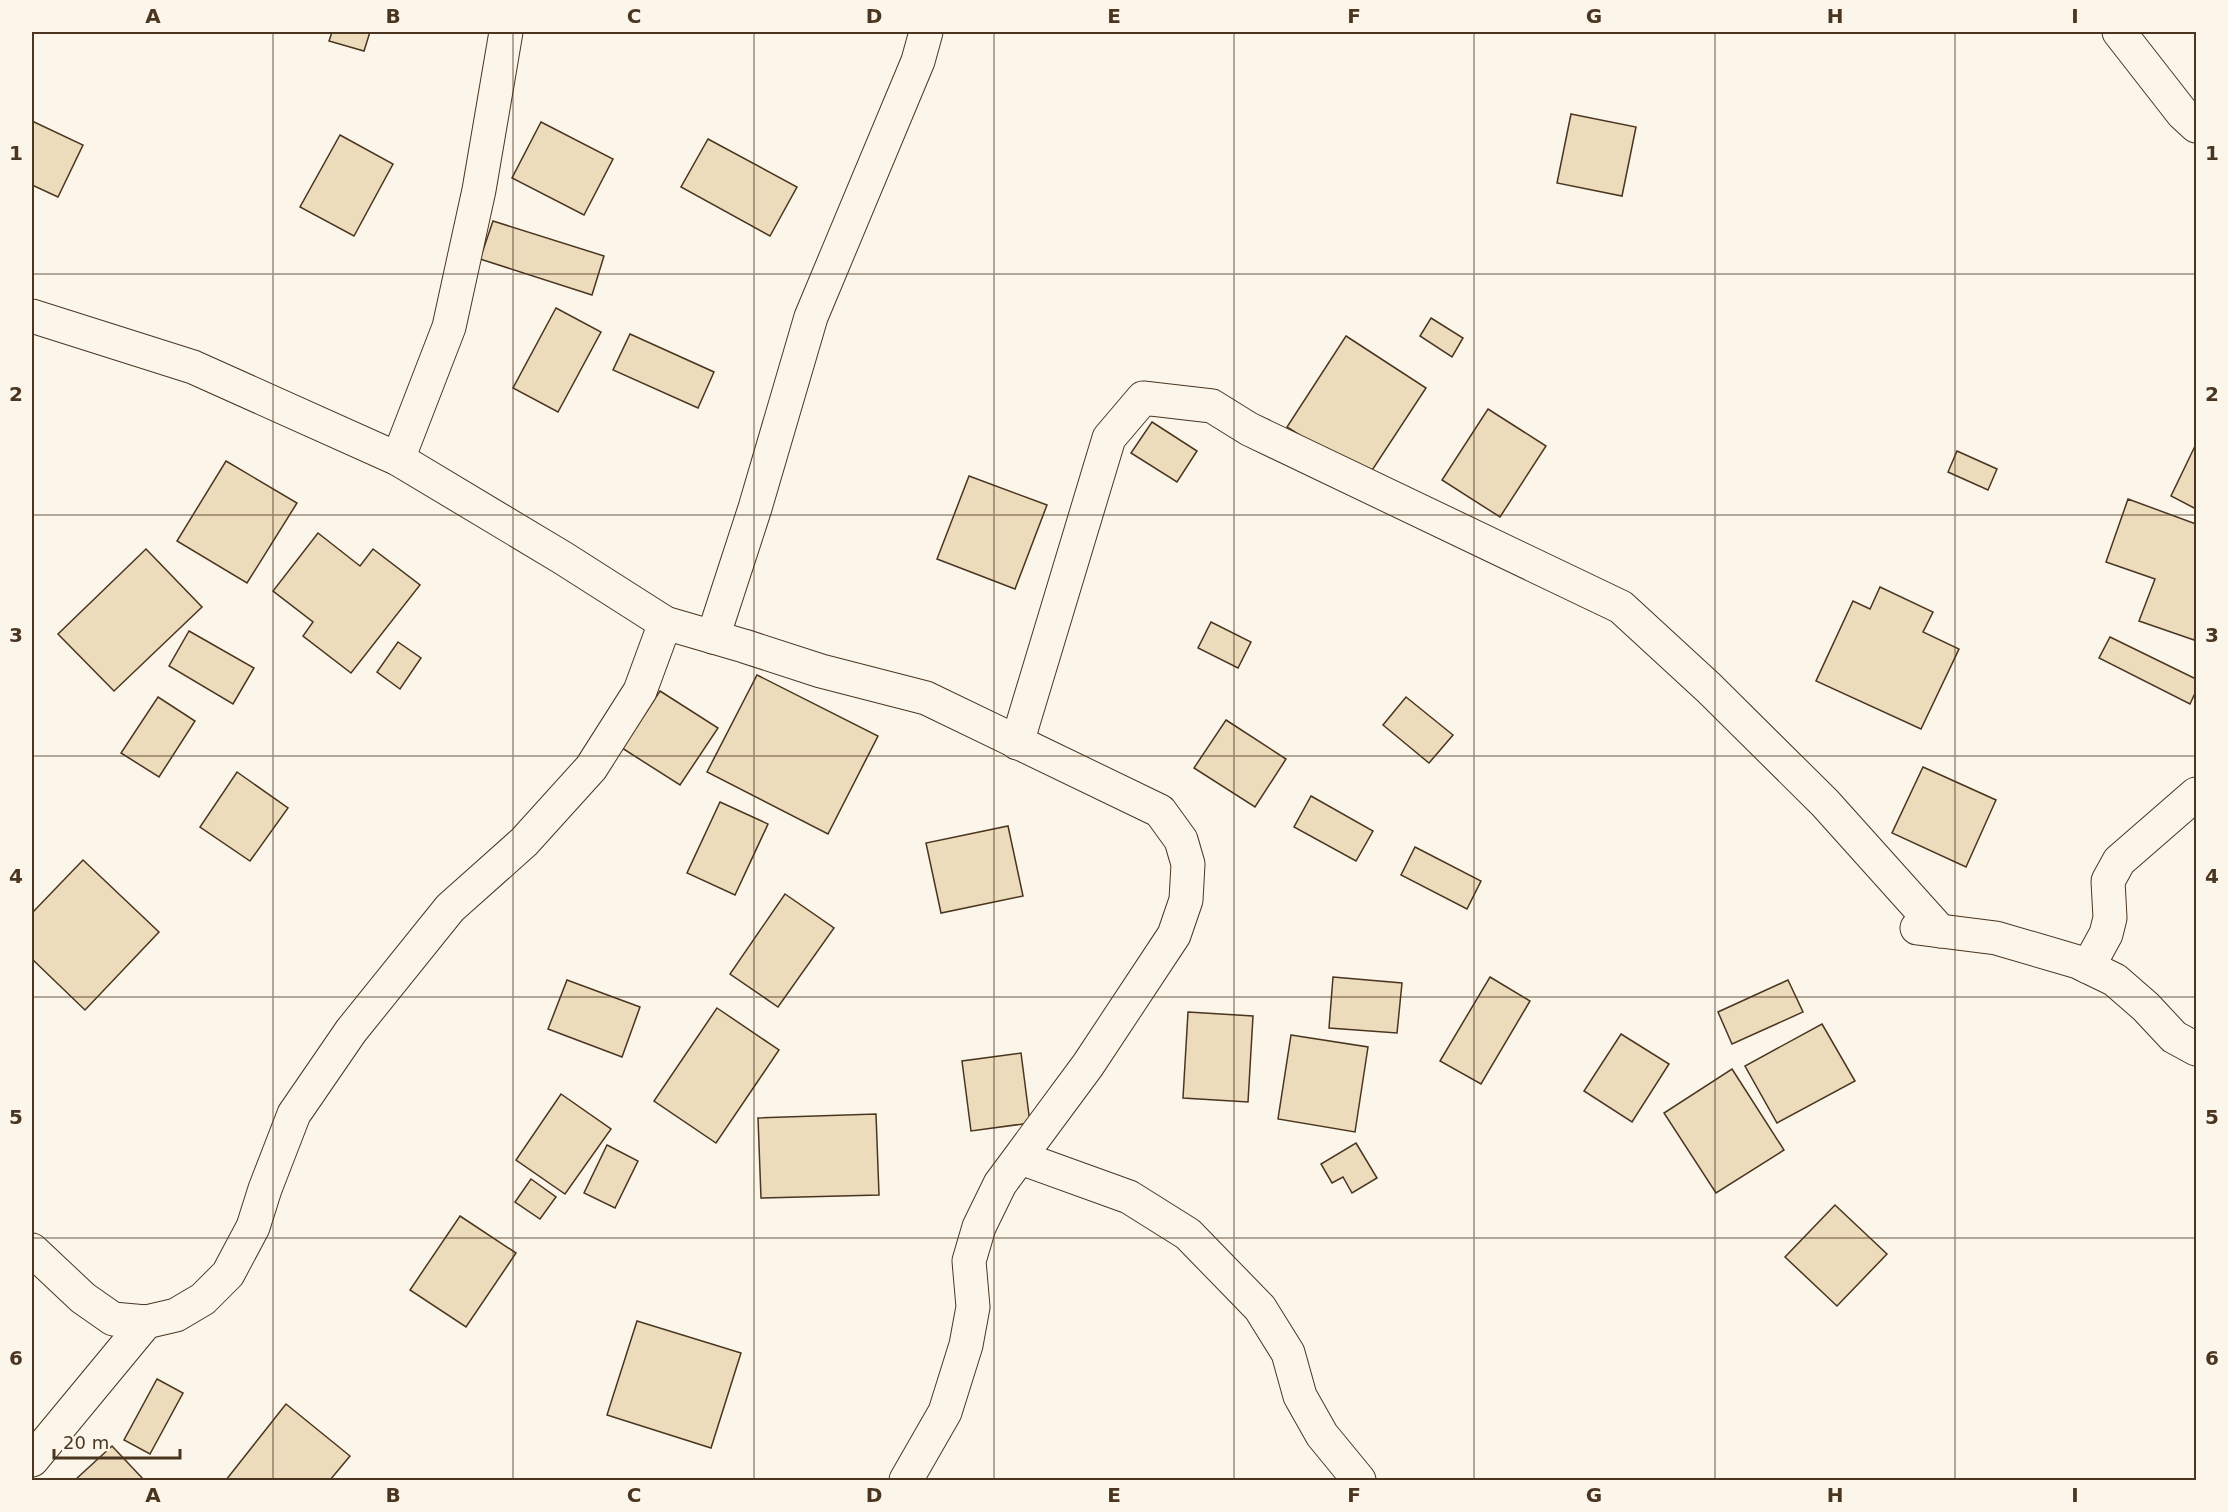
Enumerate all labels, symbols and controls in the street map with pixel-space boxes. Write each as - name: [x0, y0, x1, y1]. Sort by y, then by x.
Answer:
- text: A: [145, 4, 161, 28]
- text: B: [385, 4, 401, 28]
- text: C: [627, 4, 641, 28]
- text: D: [866, 4, 882, 28]
- text: E: [1107, 4, 1121, 28]
- text: F: [1347, 4, 1361, 28]
- text: G: [1586, 4, 1602, 28]
- text: H: [1827, 4, 1843, 28]
- text: I: [2071, 4, 2079, 28]
- text: 1: [9, 141, 23, 165]
- text: 1: [2205, 141, 2219, 165]
- text: 2: [9, 382, 23, 406]
- text: 2: [2205, 382, 2219, 406]
- text: 3: [9, 623, 23, 647]
- text: 3: [2205, 623, 2219, 647]
- text: 4: [9, 864, 23, 888]
- text: 4: [2205, 864, 2219, 888]
- text: 5: [9, 1105, 23, 1129]
- text: 5: [2205, 1105, 2219, 1129]
- text: 6: [9, 1346, 23, 1370]
- text: 6: [2205, 1346, 2219, 1370]
- scale bar: [54, 1422, 180, 1460]
- text: 20 m: [63, 1432, 109, 1453]
- text: A: [145, 1483, 161, 1507]
- text: B: [385, 1483, 401, 1507]
- text: C: [627, 1483, 641, 1507]
- text: D: [866, 1483, 882, 1507]
- text: E: [1107, 1483, 1121, 1507]
- text: F: [1347, 1483, 1361, 1507]
- text: G: [1586, 1483, 1602, 1507]
- text: H: [1827, 1483, 1843, 1507]
- text: I: [2071, 1483, 2079, 1507]

